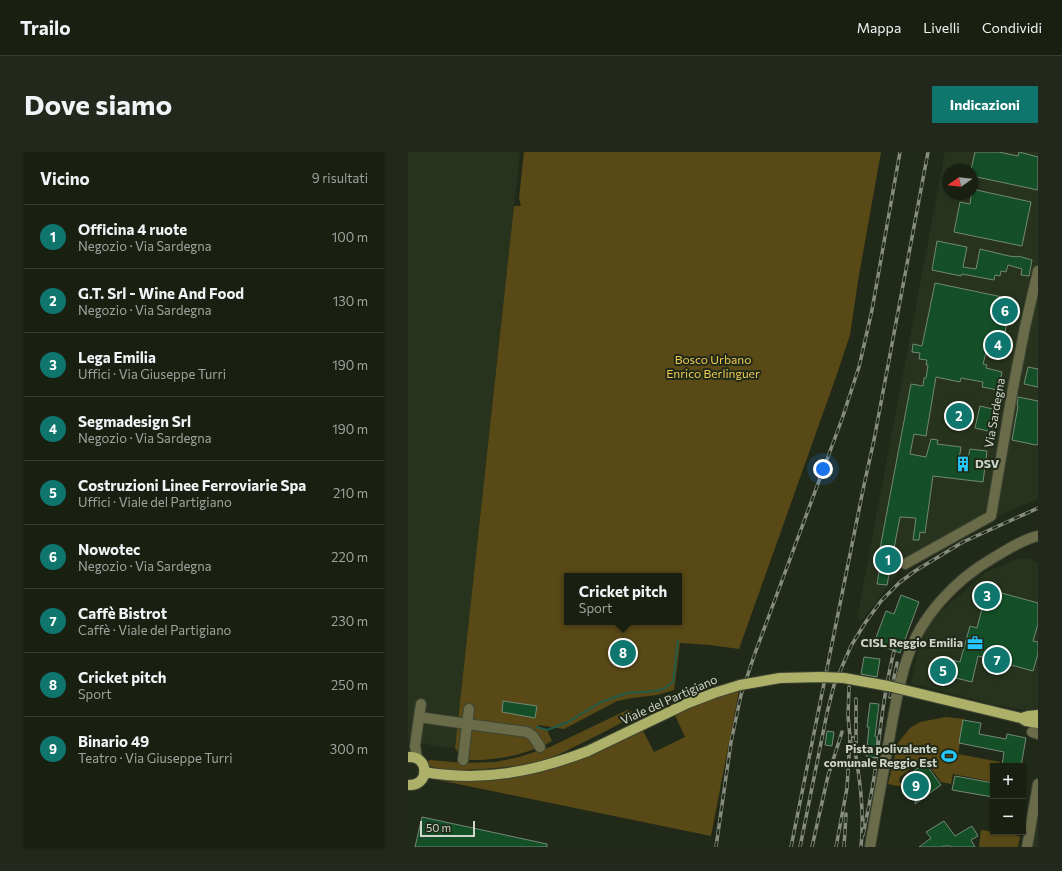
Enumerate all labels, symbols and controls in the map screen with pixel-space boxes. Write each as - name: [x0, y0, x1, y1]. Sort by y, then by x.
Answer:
- text: Trailo: [20, 16, 71, 39]
- text: Mappa: [857, 19, 901, 36]
- text: Livelli: [923, 19, 960, 36]
- text: Condividi: [982, 19, 1042, 36]
- button: Indicazioni: [932, 86, 1038, 123]
- text: Dove siamo: [24, 87, 172, 121]
- north arrow: [942, 164, 978, 200]
- text: Vicino: [40, 168, 90, 189]
- text: 9 risultati: [312, 170, 368, 186]
- text: Officina 4 ruote: [78, 220, 187, 238]
- text: 1: [50, 229, 56, 245]
- text: 100 m: [332, 229, 368, 245]
- text: Negozio · Via Sardegna: [78, 238, 212, 254]
- text: G.T. Srl - Wine And Food: [78, 284, 244, 302]
- text: 2: [49, 293, 57, 309]
- text: 130 m: [333, 293, 368, 309]
- pin: 6: [992, 296, 1018, 326]
- text: Negozio · Via Sardegna: [78, 302, 212, 318]
- pin: 4: [985, 330, 1011, 360]
- text: Lega Emilia: [78, 348, 156, 366]
- park label: Bosco Urbano Enrico Berlinguer: [666, 352, 760, 380]
- text: 3: [49, 357, 57, 373]
- text: 190 m: [332, 357, 368, 373]
- text: Uffici · Via Giuseppe Turri: [78, 366, 226, 382]
- street label: Via Sardegna: [981, 377, 1007, 449]
- pin: 2: [946, 401, 972, 431]
- text: Segmadesign Srl: [78, 412, 191, 430]
- text: 4: [49, 421, 57, 437]
- text: 190 m: [332, 421, 368, 437]
- text: Negozio · Via Sardegna: [78, 430, 212, 446]
- building icon: DSV: [954, 455, 972, 473]
- place label: DSV: [975, 456, 1000, 470]
- your location: [813, 459, 833, 479]
- text: Costruzioni Linee Ferroviarie Spa: [78, 476, 306, 494]
- text: 5: [49, 485, 57, 501]
- text: 210 m: [333, 485, 368, 501]
- text: Uffici · Viale del Partigiano: [78, 494, 232, 510]
- text: Nowotec: [78, 540, 140, 558]
- pin: 1: [875, 545, 901, 575]
- text: 6: [49, 549, 57, 565]
- text: 220 m: [331, 549, 368, 565]
- text: Negozio · Via Sardegna: [78, 558, 212, 574]
- popup: [564, 573, 682, 625]
- pin: 3: [974, 581, 1000, 611]
- text: Cricket pitch: [579, 582, 667, 600]
- text: Sport: [579, 600, 612, 616]
- text: Caffè Bistrot: [78, 604, 167, 622]
- text: 7: [49, 613, 57, 629]
- text: 230 m: [331, 613, 368, 629]
- text: Caffè · Viale del Partigiano: [78, 622, 231, 638]
- office icon: CISL Reggio Emilia: [966, 634, 984, 652]
- place label: CISL Reggio Emilia: [860, 635, 963, 649]
- pin: 8: [610, 638, 636, 668]
- pin: 7: [984, 645, 1010, 675]
- pin: 5: [930, 656, 956, 686]
- text: Cricket pitch: [78, 668, 166, 686]
- street label: Viale del Partigiano: [618, 671, 719, 727]
- text: 8: [49, 677, 57, 693]
- text: 250 m: [331, 677, 368, 693]
- text: Sport: [78, 686, 112, 702]
- text: Binario 49: [78, 732, 149, 750]
- text: 9: [49, 741, 57, 757]
- text: 300 m: [330, 741, 368, 757]
- place label: Pista polivalente comunale Reggio Est: [824, 741, 937, 769]
- sports icon: Pista polivalente comunale Reggio Est: [940, 747, 958, 765]
- text: Teatro · Via Giuseppe Turri: [78, 750, 233, 766]
- map controls: [990, 763, 1026, 835]
- button: +: [990, 763, 1026, 799]
- pin: 9: [903, 771, 929, 801]
- button: −: [990, 799, 1026, 835]
- scale bar: [420, 819, 475, 838]
- text: 50 m: [426, 821, 451, 834]

